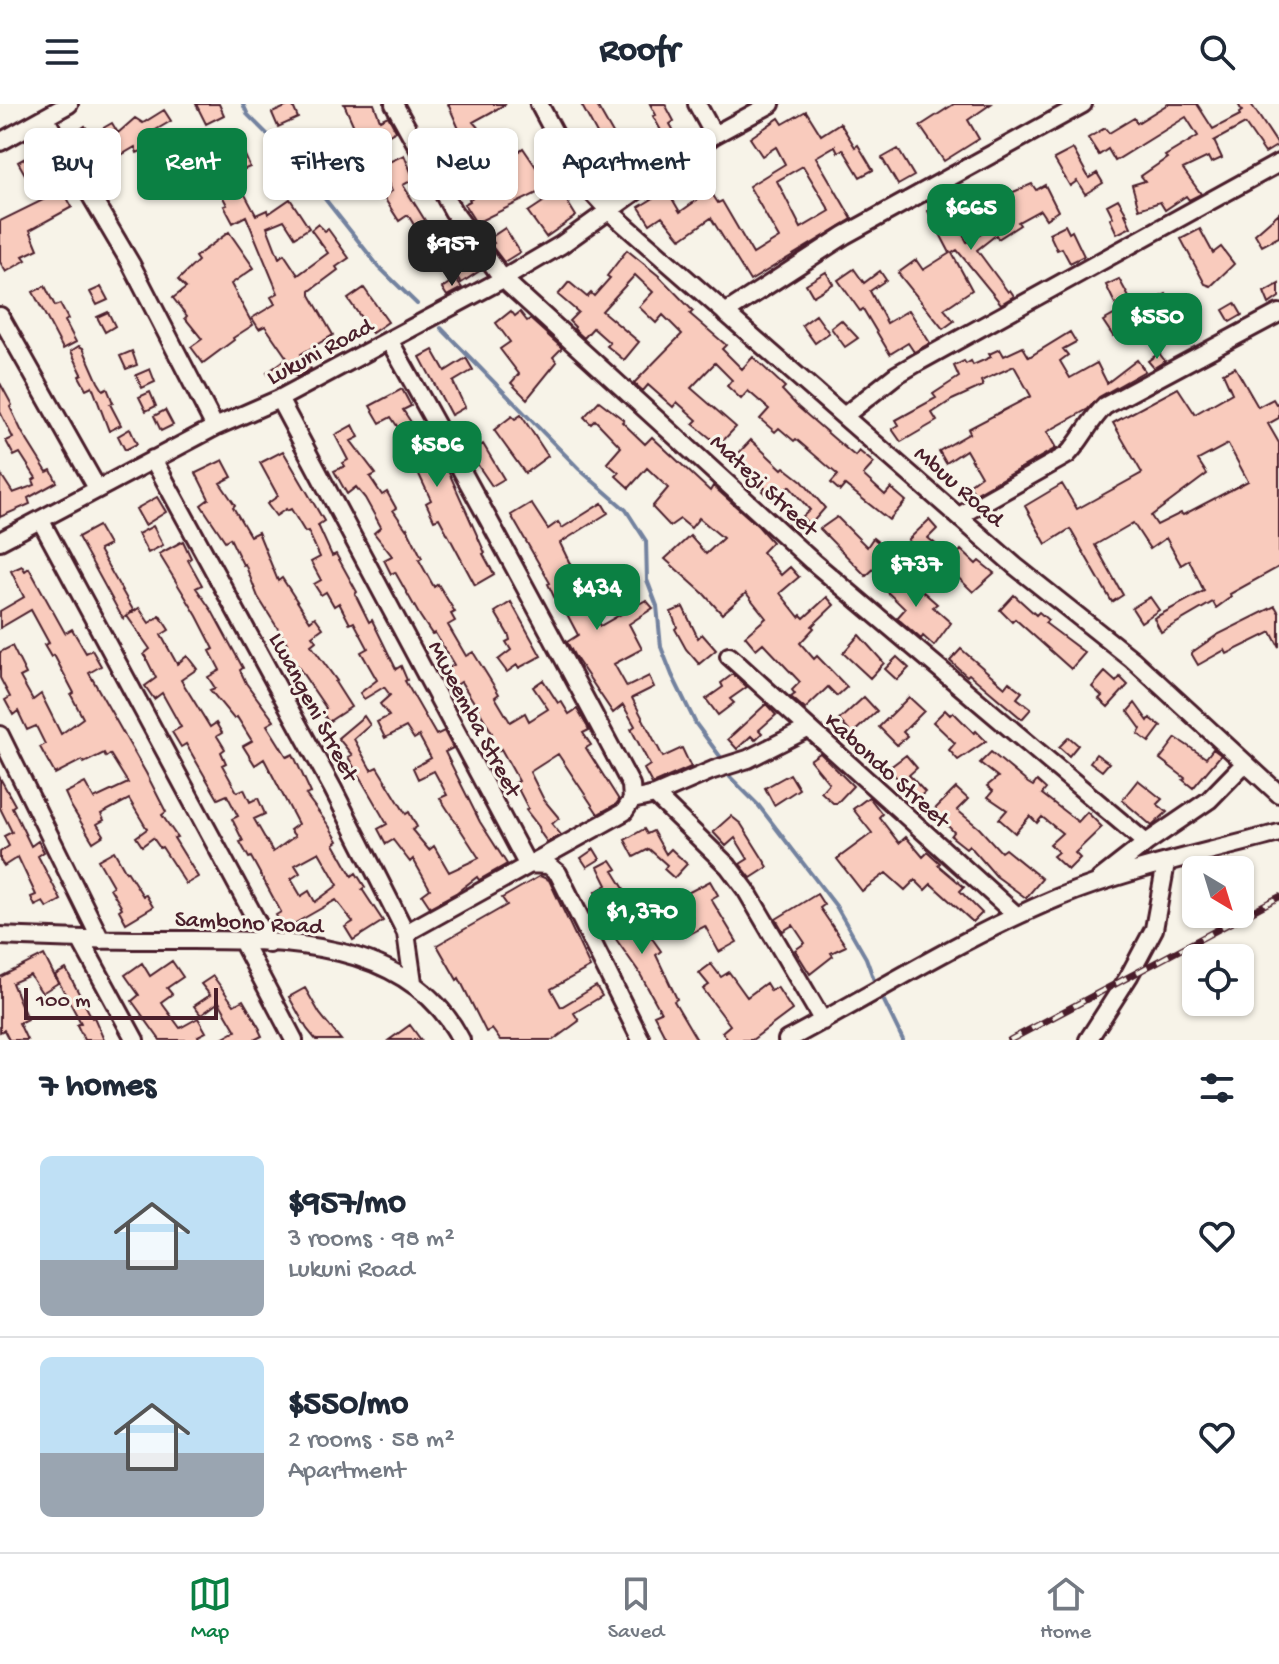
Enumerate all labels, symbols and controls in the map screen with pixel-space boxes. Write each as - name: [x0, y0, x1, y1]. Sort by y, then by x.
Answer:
- icon: menu: [40, 30, 84, 74]
- icon: search: [1195, 30, 1239, 74]
- text: Roofr: [600, 31, 680, 74]
- chip: Buy: [24, 128, 121, 200]
- chip: Rent: [137, 128, 247, 200]
- chip: Filters: [263, 128, 392, 200]
- chip: New: [408, 128, 518, 200]
- chip: Apartment: [534, 128, 716, 200]
- pin: $665: [924, 184, 1018, 252]
- text: $665: [945, 194, 997, 225]
- pin: $957: [405, 220, 499, 288]
- text: $957: [426, 230, 478, 261]
- pin: $550: [1110, 293, 1204, 361]
- text: $550: [1130, 303, 1184, 334]
- street label: Lukuni Road: [262, 312, 381, 393]
- pin: $586: [390, 421, 484, 489]
- street label: Matezi Street: [702, 429, 824, 546]
- text: $586: [411, 431, 463, 462]
- street label: Mbuu Road: [907, 441, 1010, 536]
- pin: $737: [869, 541, 963, 609]
- text: $737: [890, 551, 942, 582]
- pin: $434: [550, 564, 644, 632]
- text: $434: [572, 574, 622, 605]
- street label: Lwangeni Street: [261, 628, 364, 789]
- street label: Mweemba Street: [420, 637, 527, 805]
- street label: Kabondo Street: [817, 708, 956, 837]
- north arrow: [1182, 856, 1254, 928]
- map controls: [1182, 856, 1254, 1016]
- pin: $1,370: [577, 888, 707, 956]
- text: $1,370: [606, 898, 678, 929]
- street label: Sambono Road: [174, 906, 326, 943]
- button: locate: [1182, 944, 1254, 1016]
- scale bar: [24, 984, 218, 1020]
- text: 100 m: [36, 989, 91, 1015]
- icon: filters: [1195, 1066, 1239, 1110]
- text: 7 homes: [40, 1068, 156, 1108]
- text: $957/mo: [288, 1185, 406, 1225]
- icon: home: [104, 1188, 200, 1284]
- icon: heart: [1195, 1214, 1239, 1258]
- text: 3 rooms · 98 m²: [288, 1225, 455, 1256]
- text: Lukuni Road: [288, 1256, 414, 1287]
- text: $550/mo: [288, 1386, 408, 1426]
- icon: home: [104, 1389, 200, 1485]
- icon: heart: [1195, 1415, 1239, 1459]
- text: 2 rooms · 58 m²: [288, 1426, 454, 1457]
- text: Apartment: [288, 1457, 405, 1488]
- tab: Map: [188, 1572, 232, 1646]
- tab: Saved: [608, 1572, 664, 1646]
- tab: Home: [1040, 1572, 1091, 1646]

